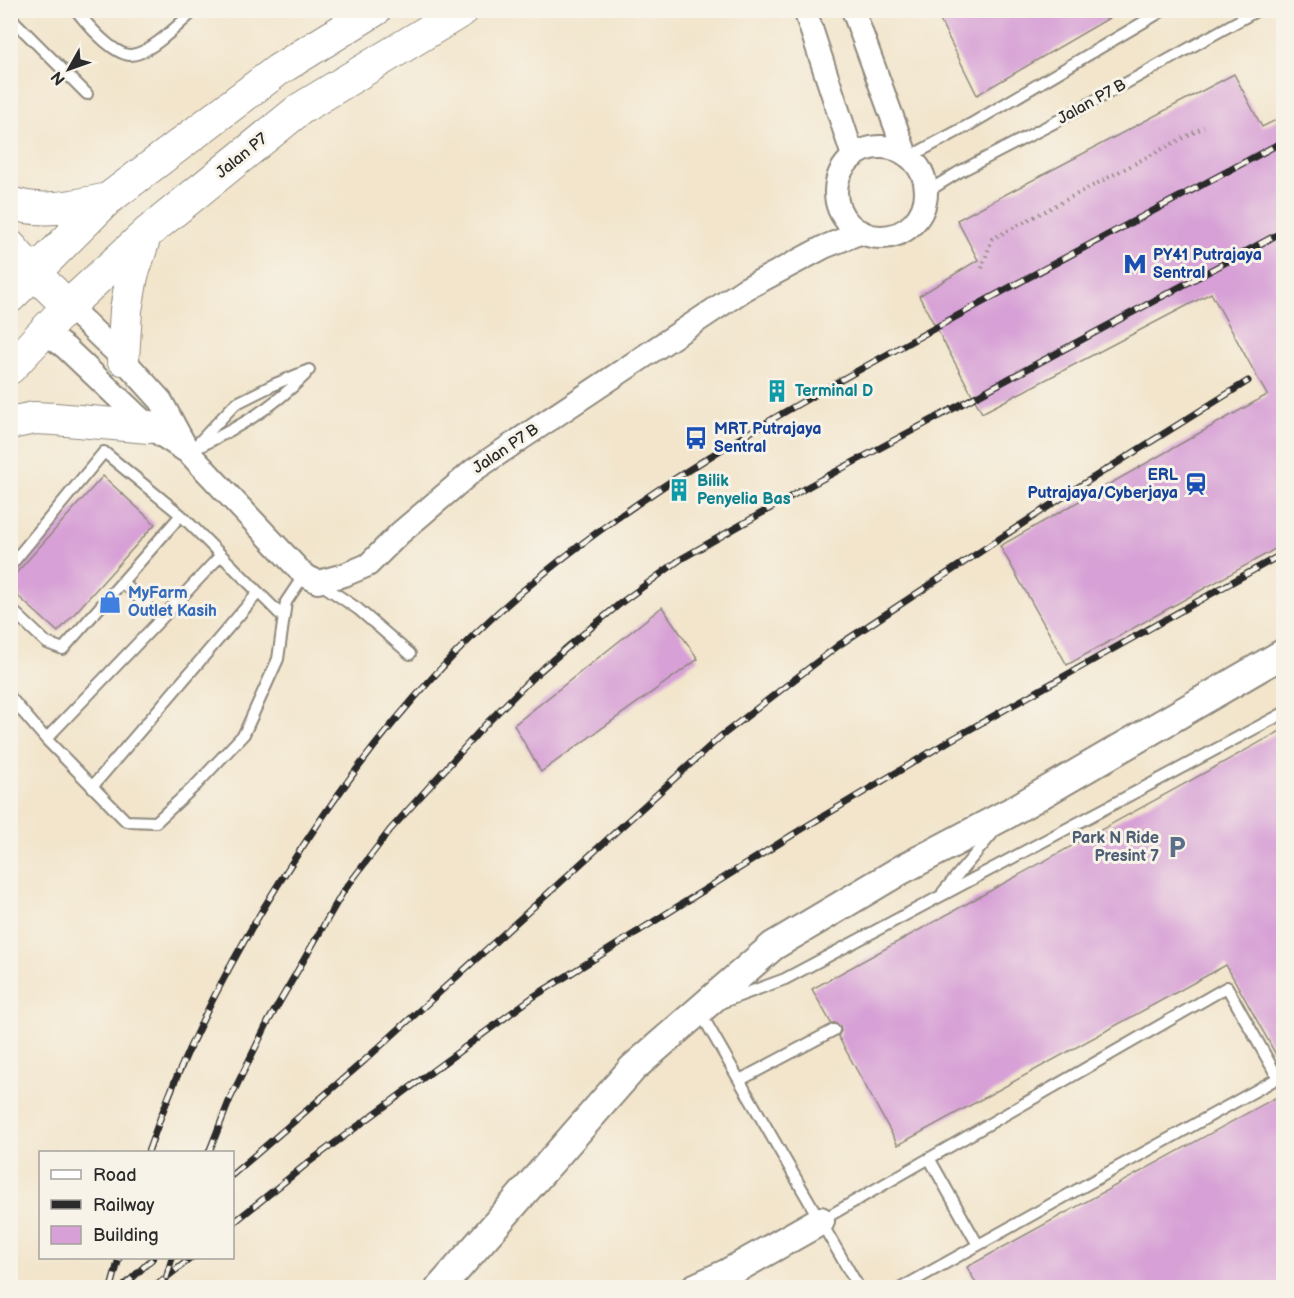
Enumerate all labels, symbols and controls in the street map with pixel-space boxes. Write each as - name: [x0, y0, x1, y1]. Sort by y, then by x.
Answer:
- north arrow: [39, 39, 99, 99]
- text: N: [48, 67, 70, 88]
- street label: Jalan P7 B: [1055, 75, 1130, 129]
- street label: Jalan P7: [212, 129, 272, 183]
- place label: PY41 Putrajaya Sentral: [1153, 246, 1262, 283]
- metro station icon: PY41 Putrajaya Sentral: [1122, 251, 1148, 277]
- building icon: Terminal D: [764, 378, 790, 404]
- place label: Terminal D: [795, 382, 873, 401]
- street label: Jalan P7 B: [470, 420, 543, 478]
- place label: MRT Putrajaya Sentral: [714, 420, 821, 457]
- bus stop icon: MRT Putrajaya Sentral: [683, 425, 709, 451]
- place label: ERL Putrajaya/Cyberjaya: [1028, 466, 1179, 503]
- station icon: ERL Putrajaya/Cyberjaya: [1183, 471, 1209, 497]
- place label: Bilik Penyelia Bas: [697, 472, 791, 509]
- building icon: Bilik Penyelia Bas: [666, 477, 692, 503]
- place label: MyFarm Outlet Kasih: [128, 584, 217, 621]
- shop icon: MyFarm Outlet Kasih: [97, 589, 123, 615]
- place label: Park N Ride Presint 7: [1072, 829, 1159, 866]
- parking icon: Park N Ride Presint 7: [1164, 834, 1190, 860]
- legend: [39, 1151, 234, 1259]
- text: Road: [93, 1165, 137, 1186]
- text: Railway: [93, 1195, 155, 1216]
- text: Building: [93, 1225, 159, 1246]

